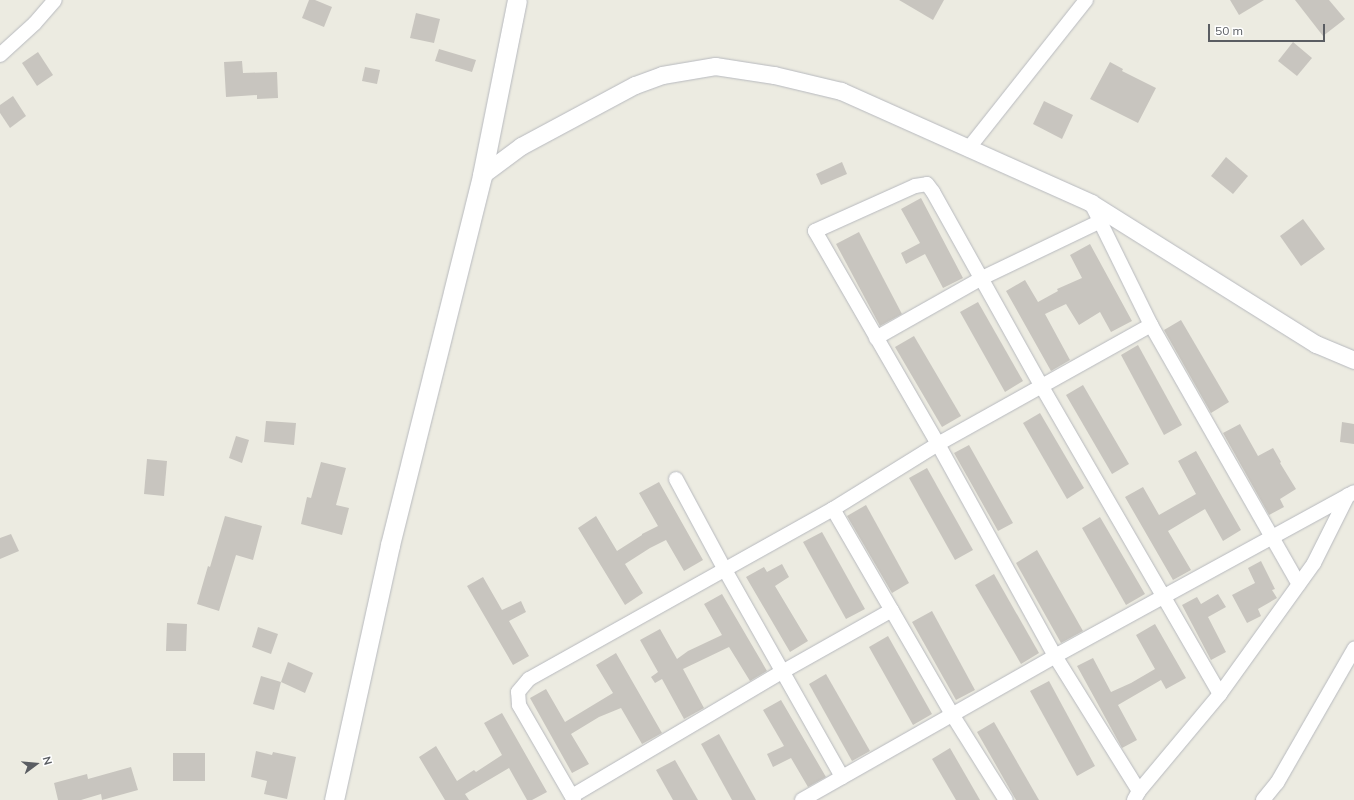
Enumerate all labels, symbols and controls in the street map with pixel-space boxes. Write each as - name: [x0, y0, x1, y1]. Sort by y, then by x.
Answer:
- scale bar: [1210, 16, 1327, 42]
- text: 50 m: [1215, 23, 1243, 38]
- north arrow: [16, 744, 56, 784]
- text: N: [40, 755, 55, 767]

